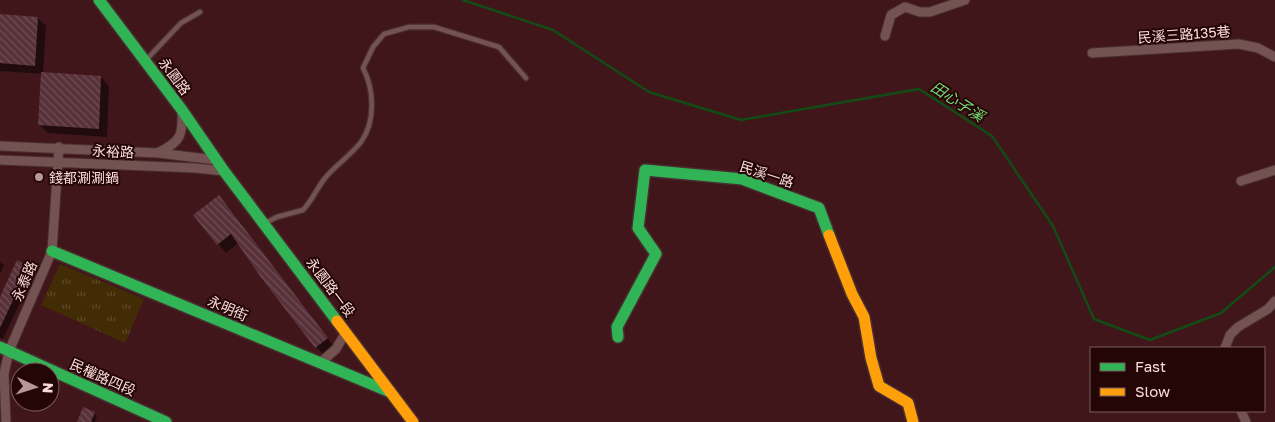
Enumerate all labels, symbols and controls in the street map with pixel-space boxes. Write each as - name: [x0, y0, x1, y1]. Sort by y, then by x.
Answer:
- street label: 民溪三路135巷: [1137, 22, 1231, 46]
- street label: 永園路: [156, 54, 194, 98]
- water label: 田心子溪: [928, 77, 990, 126]
- street label: 永裕路: [92, 141, 134, 161]
- street label: 民溪一路: [738, 157, 796, 191]
- place label: 錢都涮涮鍋: [49, 169, 119, 186]
- marker: 錢都涮涮鍋: [33, 171, 45, 183]
- street label: 永園路一段: [303, 254, 359, 320]
- street label: 永泰路: [8, 258, 40, 304]
- street label: 永明街: [205, 292, 251, 324]
- legend: [1090, 347, 1265, 412]
- street label: 民權路四段: [68, 355, 138, 399]
- text: Fast: [1135, 357, 1166, 375]
- north arrow: [10, 362, 60, 412]
- text: N: [40, 382, 57, 394]
- text: Slow: [1135, 382, 1170, 400]

